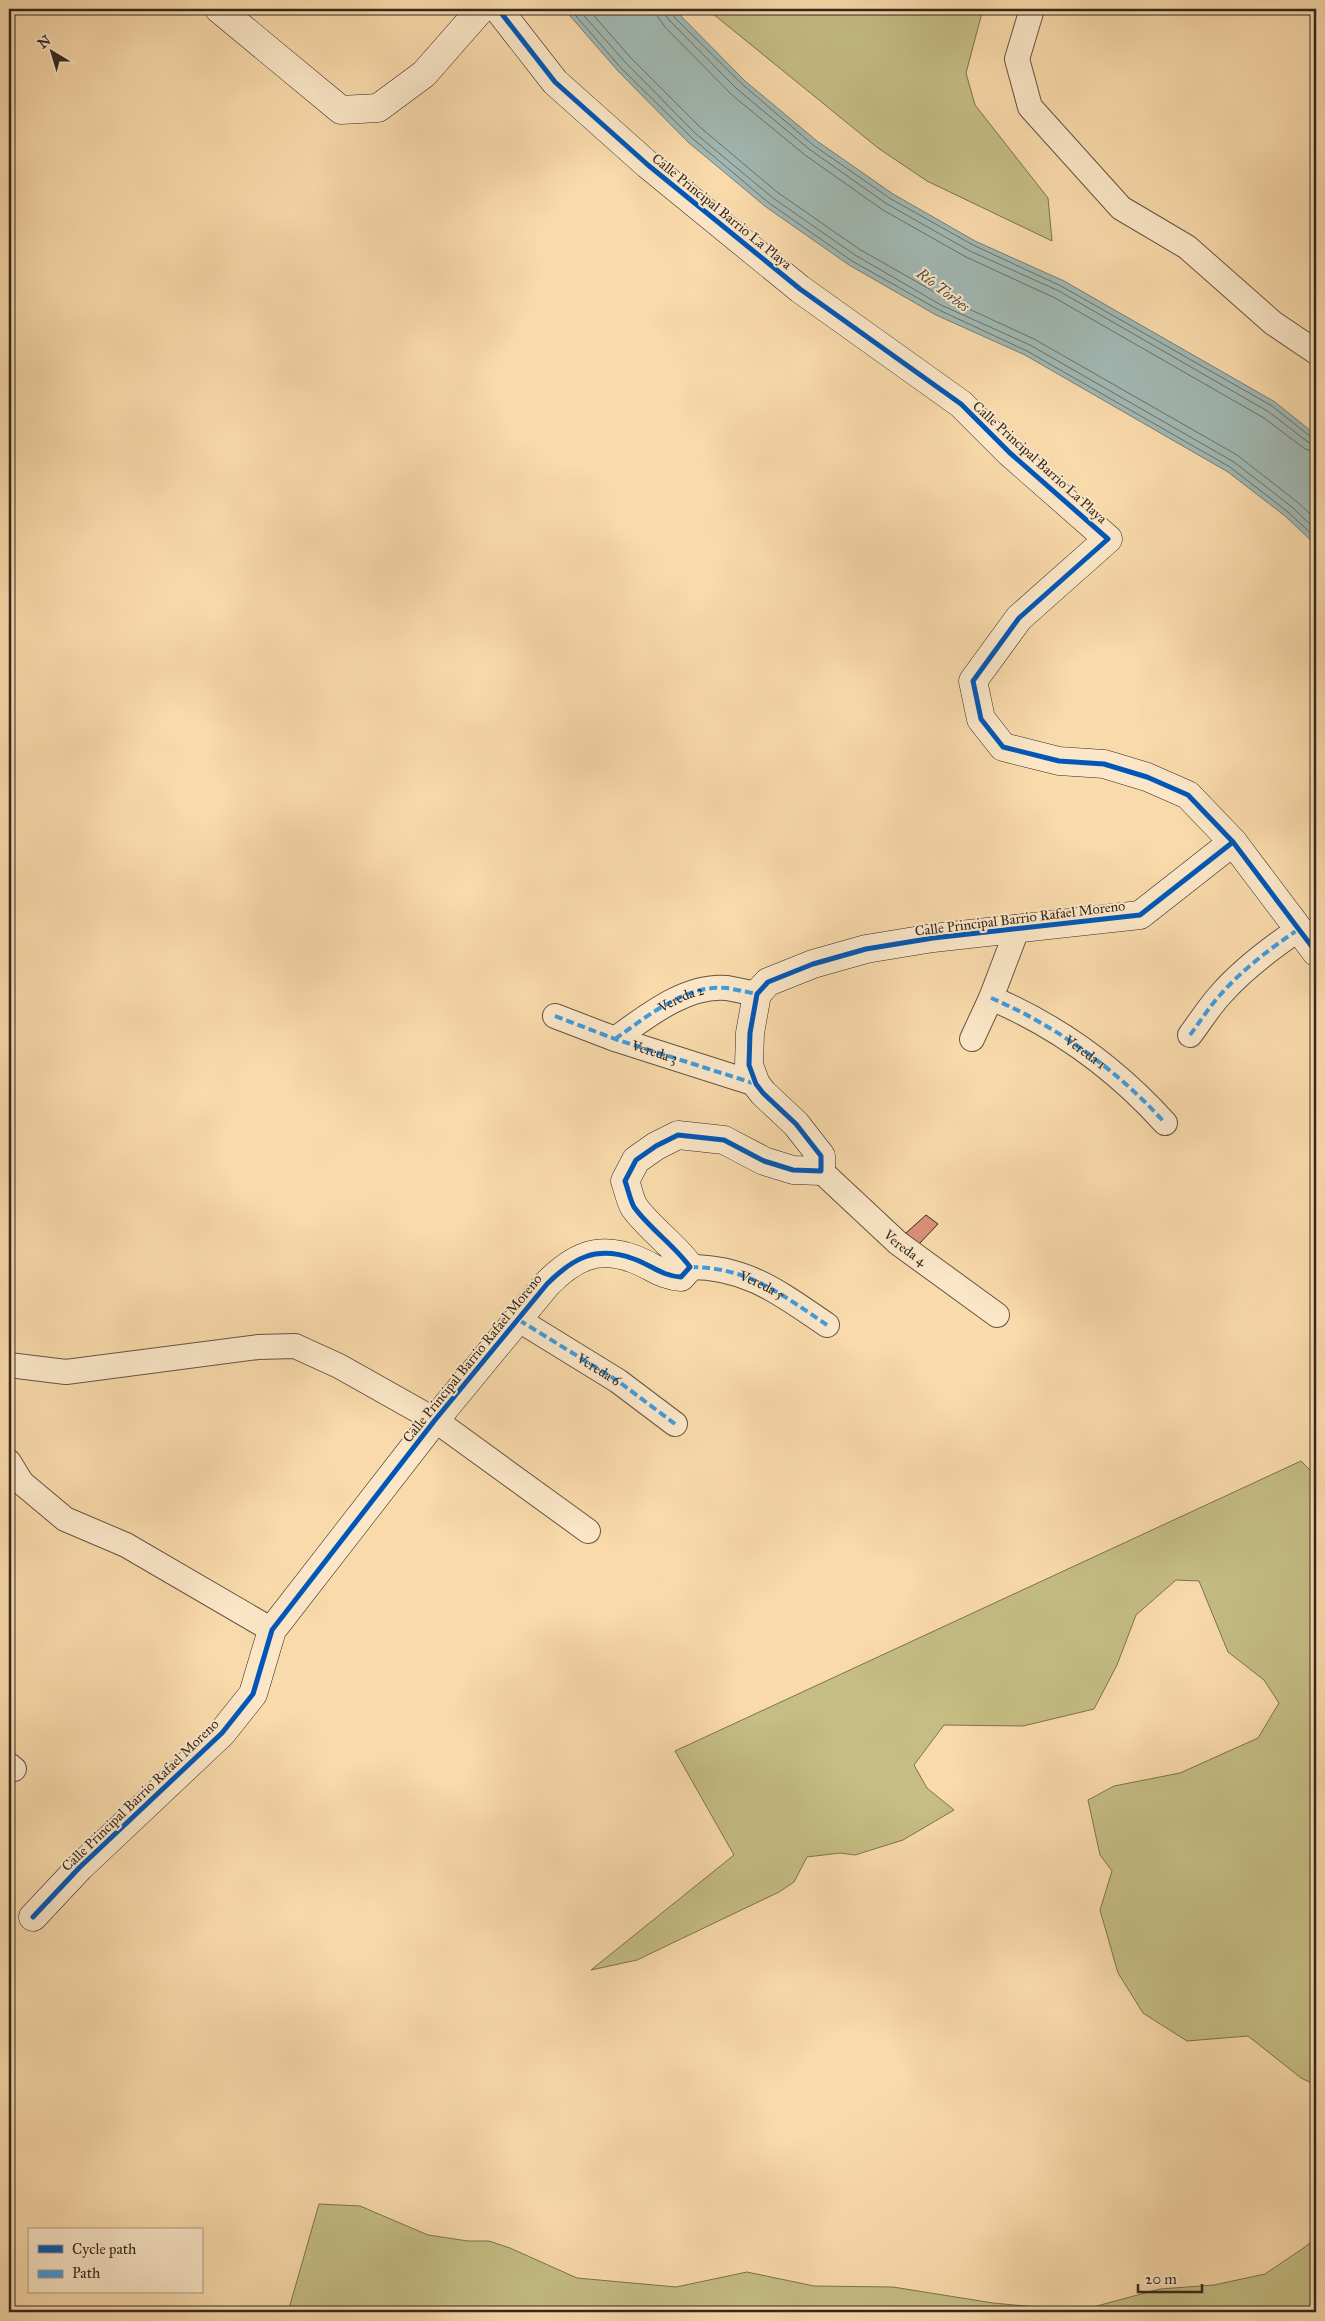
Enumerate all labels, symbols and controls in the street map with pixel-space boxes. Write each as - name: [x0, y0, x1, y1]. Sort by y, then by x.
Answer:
- north arrow: [28, 28, 78, 78]
- text: N: [34, 32, 54, 53]
- street label: Calle Principal Barrio La Playa: [648, 150, 795, 273]
- water label: Río Torbes: [912, 264, 974, 316]
- street label: Calle Principal Barrio La Playa: [969, 398, 1110, 527]
- street label: Calle Principal Barrio Rafael Moreno: [914, 897, 1126, 940]
- street label: Vereda 2: [654, 982, 706, 1017]
- street label: Vereda 1: [1060, 1031, 1110, 1073]
- street label: Vereda 3: [629, 1037, 680, 1067]
- street label: Vereda 4: [879, 1225, 931, 1271]
- street label: Vereda 5: [736, 1267, 788, 1304]
- street label: Calle Principal Barrio Rafael Moreno: [399, 1271, 546, 1446]
- street label: Vereda 6: [573, 1349, 625, 1390]
- street label: Calle Principal Barrio Rafael Moreno: [58, 1716, 222, 1875]
- legend: [28, 2228, 202, 2294]
- text: Cycle path: [72, 2240, 137, 2258]
- scale bar: [1138, 2261, 1201, 2293]
- text: Path: [72, 2264, 101, 2282]
- text: 20 m: [1145, 2270, 1177, 2288]

